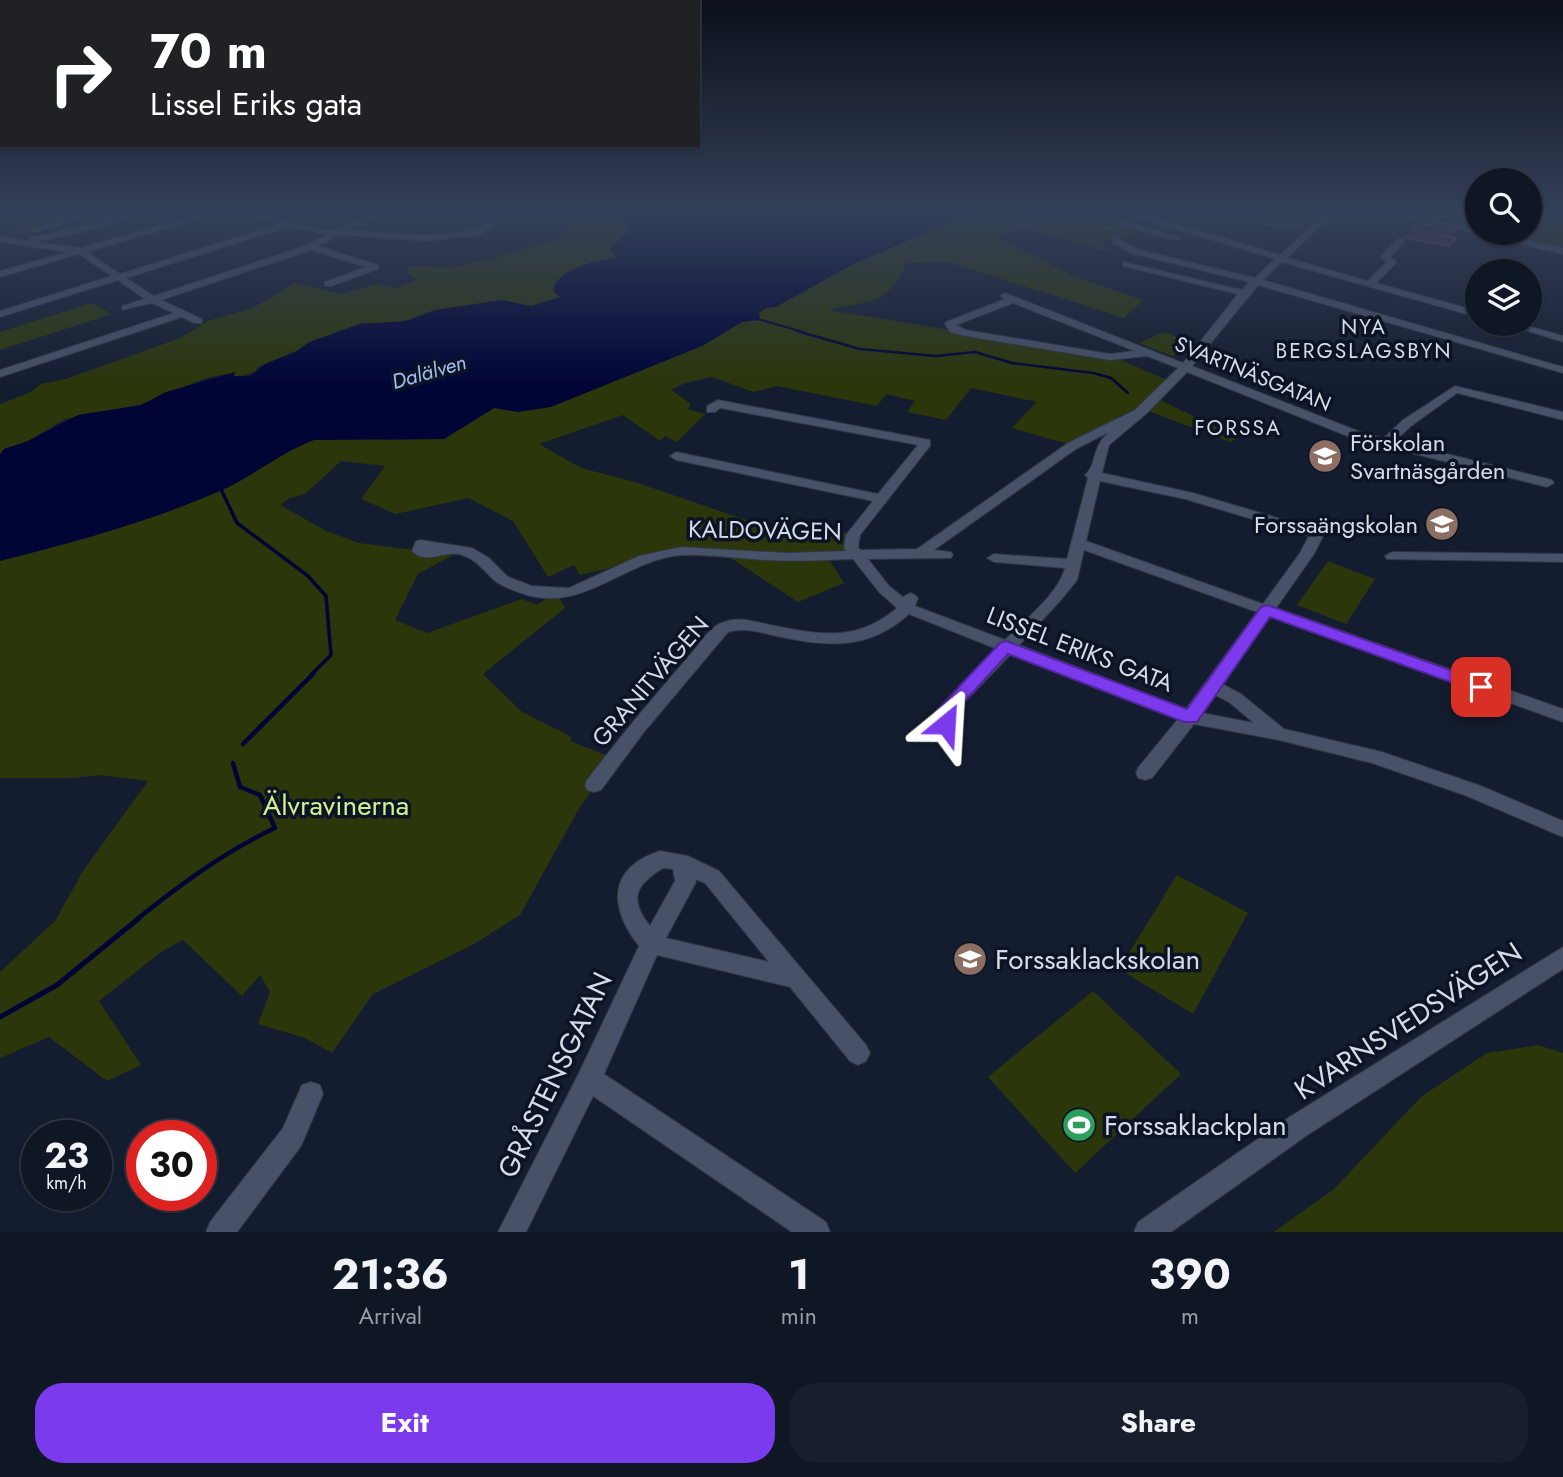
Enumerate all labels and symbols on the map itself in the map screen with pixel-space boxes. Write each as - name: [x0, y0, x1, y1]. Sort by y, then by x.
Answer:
- district label: NYA BERGSLAGSBYN: [1275, 312, 1453, 366]
- street label: SVARTNÄSGATAN: [1170, 329, 1336, 419]
- water label: Dalälven: [388, 347, 470, 397]
- district label: FORSSA: [1194, 413, 1282, 443]
- place label: Förskolan Svartnäsgården: [1350, 425, 1505, 488]
- school or university icon: Förskolan Svartnäsgården: [1306, 437, 1344, 475]
- school or university icon: Forssaängskolan: [1423, 505, 1461, 543]
- place label: Forssaängskolan: [1254, 507, 1418, 542]
- street label: KALDOVÄGEN: [688, 511, 842, 549]
- street label: LISSEL ERIKS GATA: [982, 597, 1178, 701]
- street label: GRANITVÄGEN: [583, 608, 717, 754]
- pin: [1451, 657, 1511, 717]
- position arrow: [909, 687, 983, 761]
- park label: Älvravinerna: [263, 785, 409, 826]
- street label: KVARNSVEDSVÄGEN: [1286, 932, 1530, 1110]
- place label: Forssaklackskolan: [995, 939, 1200, 980]
- school or university icon: Forssaklackskolan: [951, 940, 989, 978]
- street label: GRÅSTENSGATAN: [487, 965, 623, 1185]
- place label: Forssaklackplan: [1104, 1105, 1287, 1146]
- sports icon: Forssaklackplan: [1060, 1106, 1098, 1144]
- speed limit sign: 30: [126, 1120, 217, 1211]

